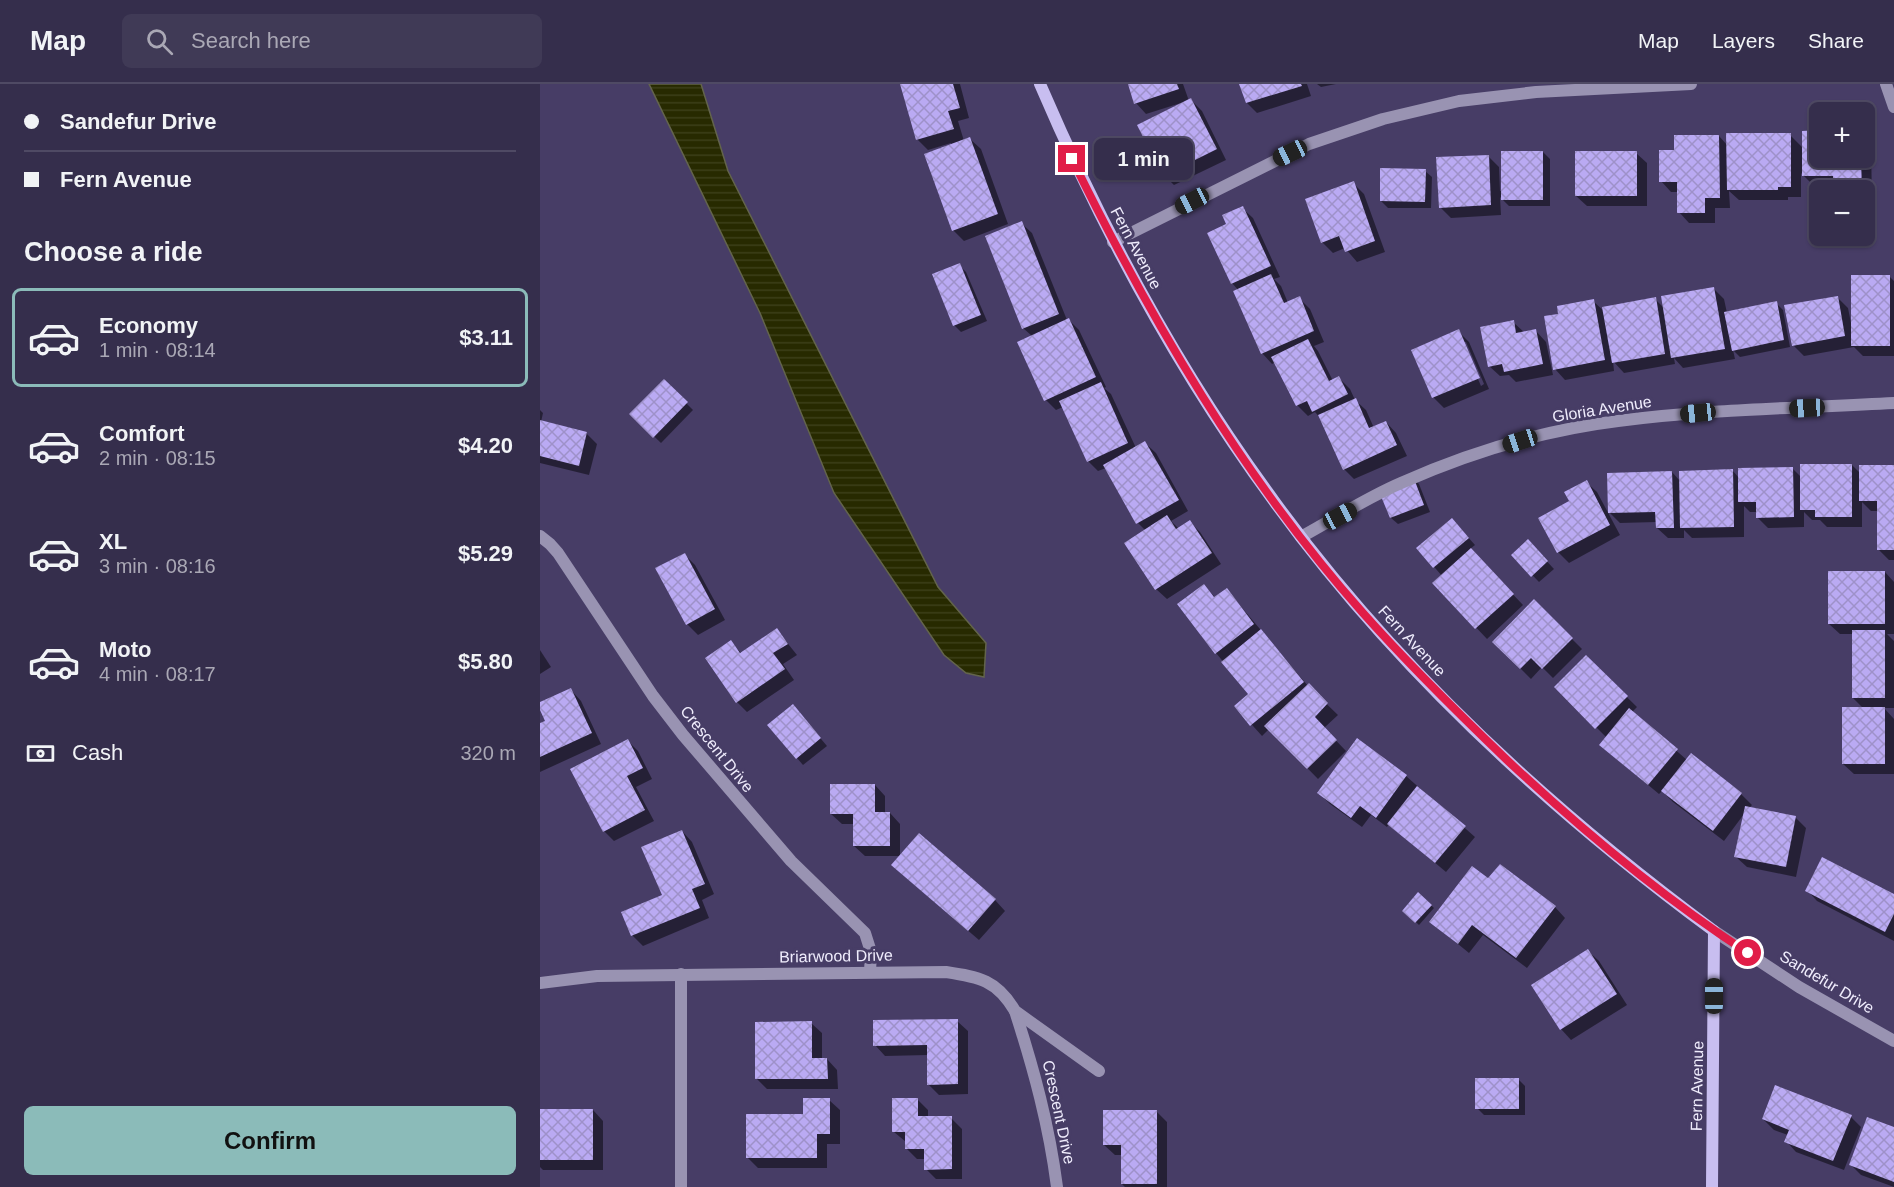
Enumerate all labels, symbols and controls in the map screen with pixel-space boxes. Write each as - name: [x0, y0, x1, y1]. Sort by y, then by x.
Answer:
- search box: [122, 14, 542, 68]
- text: Map: [30, 25, 86, 56]
- icon: search: [143, 25, 176, 58]
- text: Search here: [191, 28, 311, 53]
- text: Map: [1638, 29, 1679, 52]
- text: Layers: [1712, 29, 1775, 52]
- text: Share: [1808, 29, 1864, 52]
- map controls: [1809, 102, 1875, 246]
- button: +: [1809, 102, 1875, 168]
- text: Sandefur Drive: [60, 109, 217, 134]
- car: [1270, 137, 1310, 169]
- callout: 1 min: [1093, 138, 1192, 180]
- route end: [1058, 145, 1085, 172]
- text: 1 min: [1117, 148, 1170, 170]
- text: Fern Avenue: [60, 167, 192, 192]
- button: −: [1809, 180, 1875, 246]
- car: [1172, 185, 1212, 217]
- street label: Fern Avenue: [1107, 204, 1165, 292]
- text: Choose a ride: [24, 237, 203, 267]
- icon: car: [27, 311, 81, 365]
- text: Economy: [99, 313, 198, 338]
- text: $3.11: [459, 325, 513, 350]
- text: 1 min · 08:14: [99, 339, 216, 361]
- street label: Gloria Avenue: [1551, 393, 1653, 425]
- car: [1789, 398, 1825, 418]
- car: [1679, 402, 1717, 424]
- icon: car: [27, 419, 81, 473]
- text: Comfort: [99, 421, 185, 446]
- car: [1500, 427, 1540, 455]
- text: $4.20: [458, 433, 513, 458]
- text: 2 min · 08:15: [99, 447, 216, 469]
- car: [1320, 500, 1360, 532]
- icon: car: [27, 527, 81, 581]
- text: XL: [99, 529, 127, 554]
- text: $5.29: [458, 541, 513, 566]
- text: 3 min · 08:16: [99, 555, 216, 577]
- street label: Fern Avenue: [1375, 602, 1449, 680]
- icon: car: [27, 635, 81, 689]
- text: Moto: [99, 637, 152, 662]
- text: $5.80: [458, 649, 513, 674]
- text: 4 min · 08:17: [99, 663, 216, 685]
- street label: Crescent Drive: [677, 703, 757, 796]
- icon: cash: [24, 737, 57, 770]
- text: Cash: [72, 740, 123, 765]
- text: 320 m: [460, 742, 516, 764]
- route start: [1734, 939, 1761, 966]
- street label: Briarwood Drive: [779, 947, 893, 965]
- street label: Sandefur Drive: [1777, 947, 1877, 1017]
- car: [1705, 978, 1723, 1014]
- street label: Fern Avenue: [1688, 1041, 1706, 1131]
- street label: Crescent Drive: [1040, 1058, 1078, 1166]
- button: Confirm: [24, 1106, 516, 1175]

